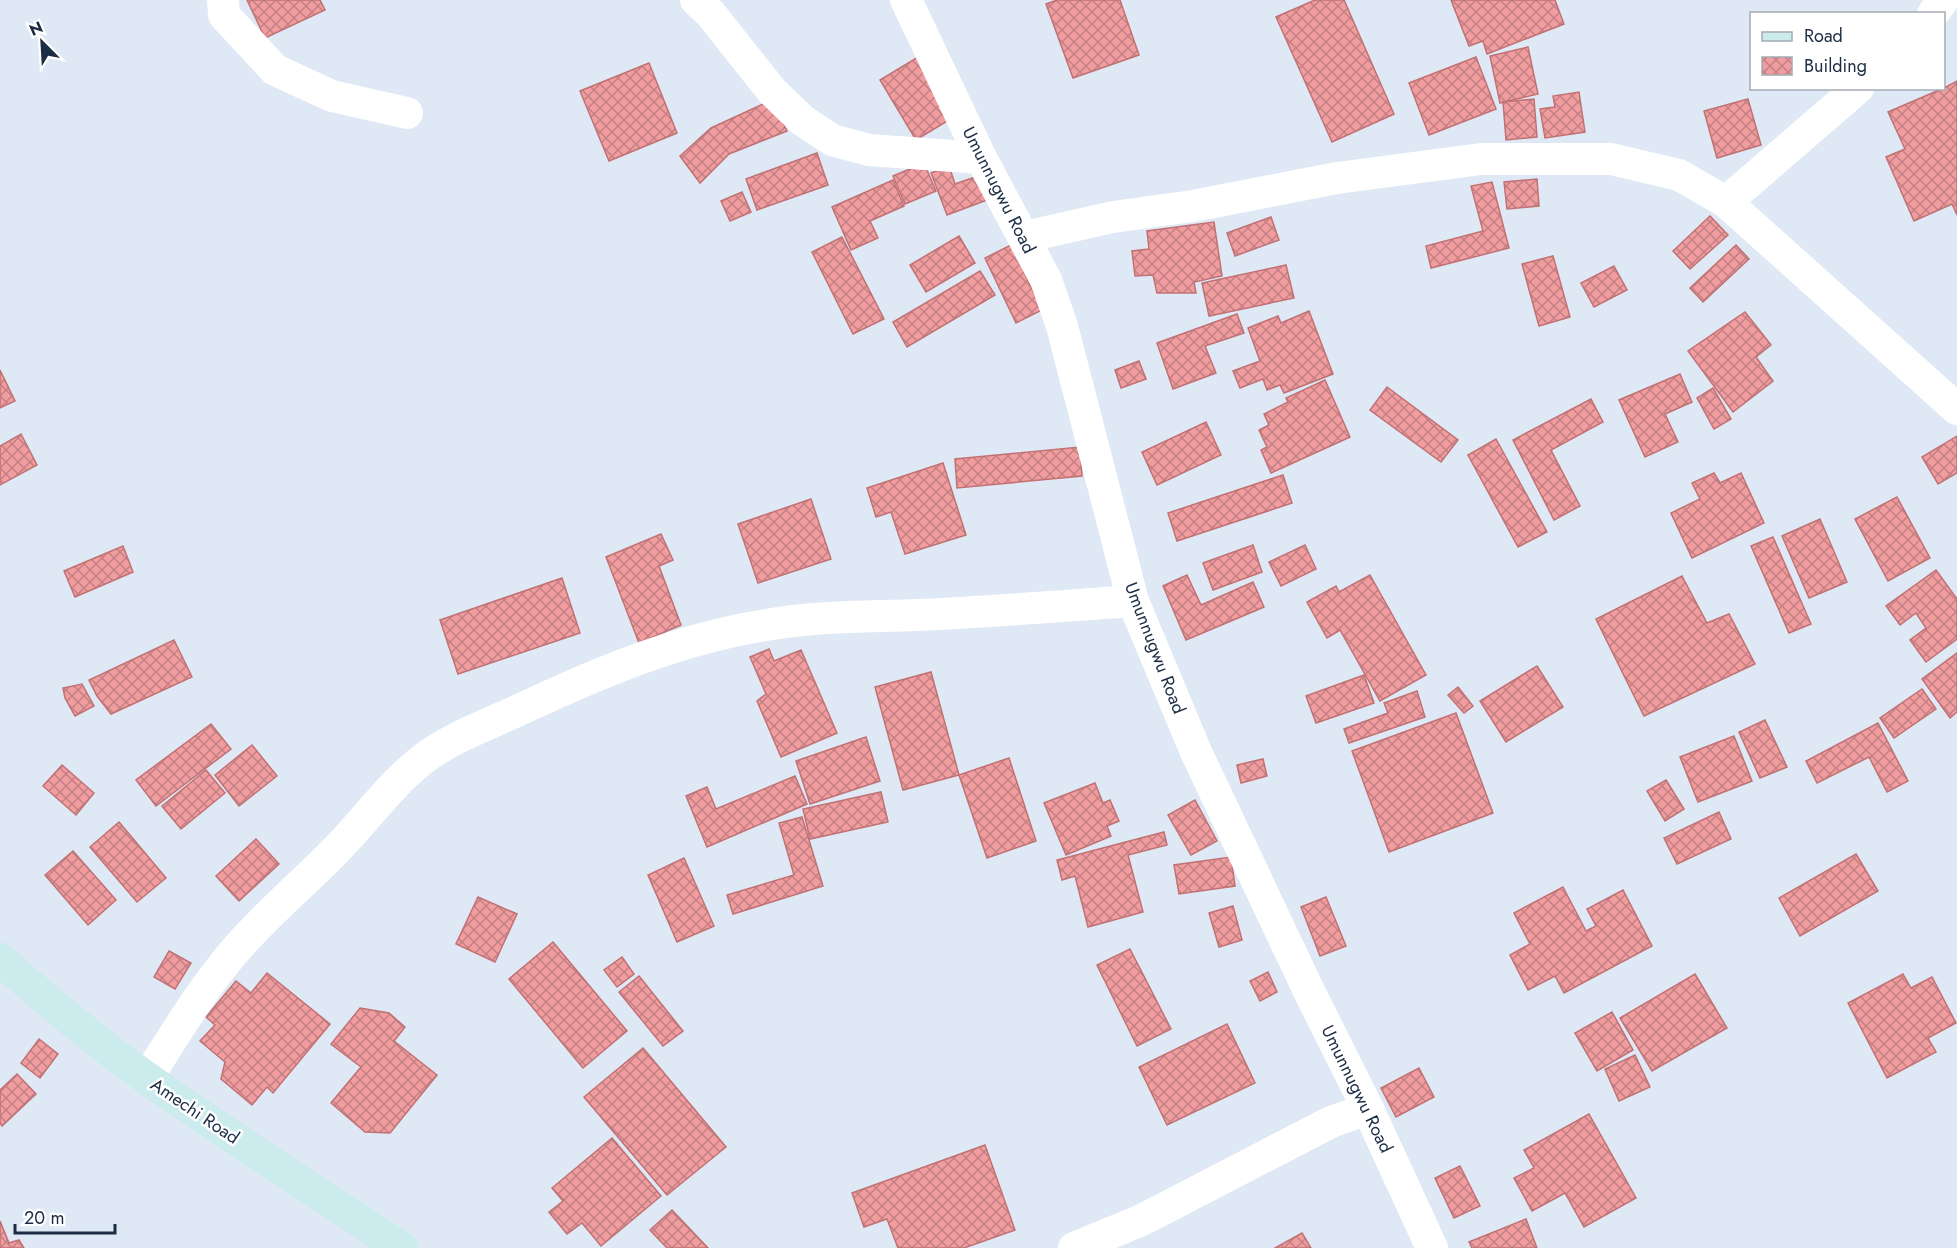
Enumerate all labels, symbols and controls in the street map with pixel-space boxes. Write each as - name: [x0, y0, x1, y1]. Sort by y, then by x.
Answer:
- north arrow: [12, 12, 72, 72]
- legend: [1750, 12, 1945, 90]
- text: N: [26, 16, 47, 42]
- text: Road: [1804, 23, 1843, 49]
- text: Building: [1804, 53, 1867, 79]
- street label: Umunnugwu Road: [956, 122, 1042, 258]
- street label: Umunnugwu Road: [1118, 578, 1192, 718]
- street label: Umunnugwu Road: [1315, 1021, 1399, 1157]
- street label: Amechi Road: [145, 1072, 245, 1150]
- scale bar: [15, 1197, 116, 1235]
- text: 20 m: [24, 1205, 64, 1231]

